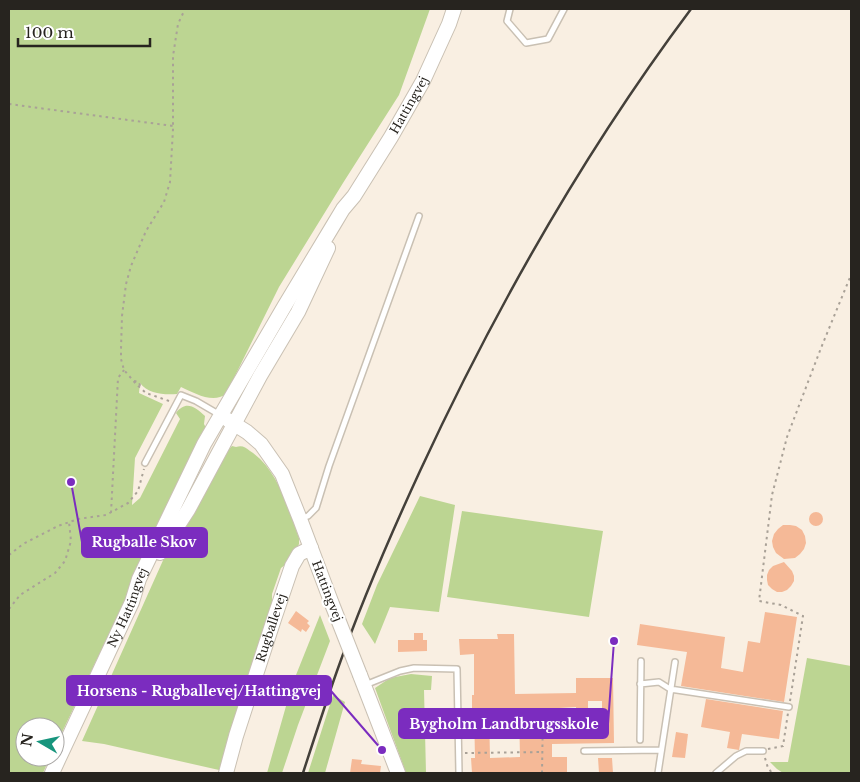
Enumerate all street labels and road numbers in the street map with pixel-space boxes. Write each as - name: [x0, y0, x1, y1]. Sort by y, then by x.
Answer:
- street label: Hattingvej: [386, 74, 431, 136]
- street label: Hattingvej: [309, 558, 346, 623]
- street label: Ny Hattingvej: [104, 565, 150, 650]
- street label: Rugballevej: [252, 591, 289, 664]

